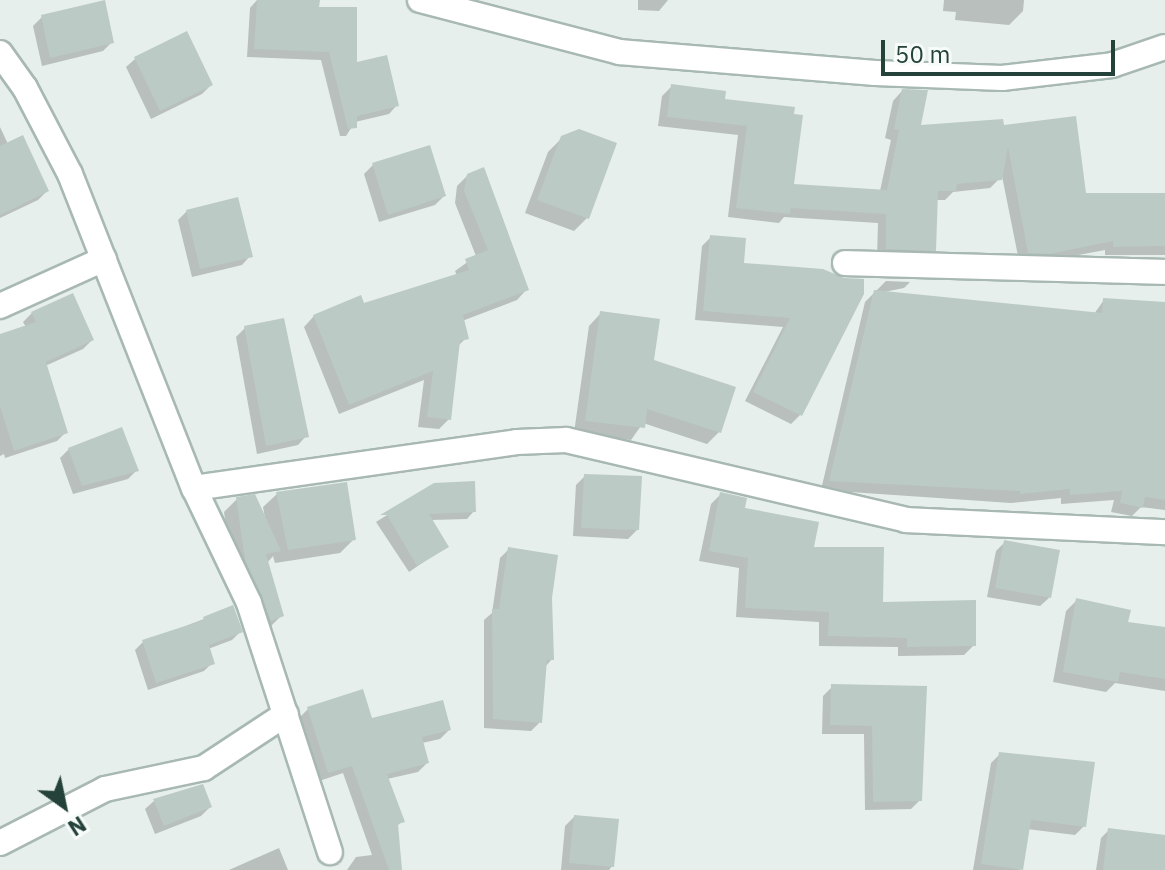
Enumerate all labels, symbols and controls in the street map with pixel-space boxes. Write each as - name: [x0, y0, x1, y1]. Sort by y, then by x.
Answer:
- scale bar: [885, 24, 1119, 74]
- text: 50 m: [895, 38, 950, 70]
- north arrow: [24, 766, 104, 846]
- text: N: [63, 810, 92, 843]

